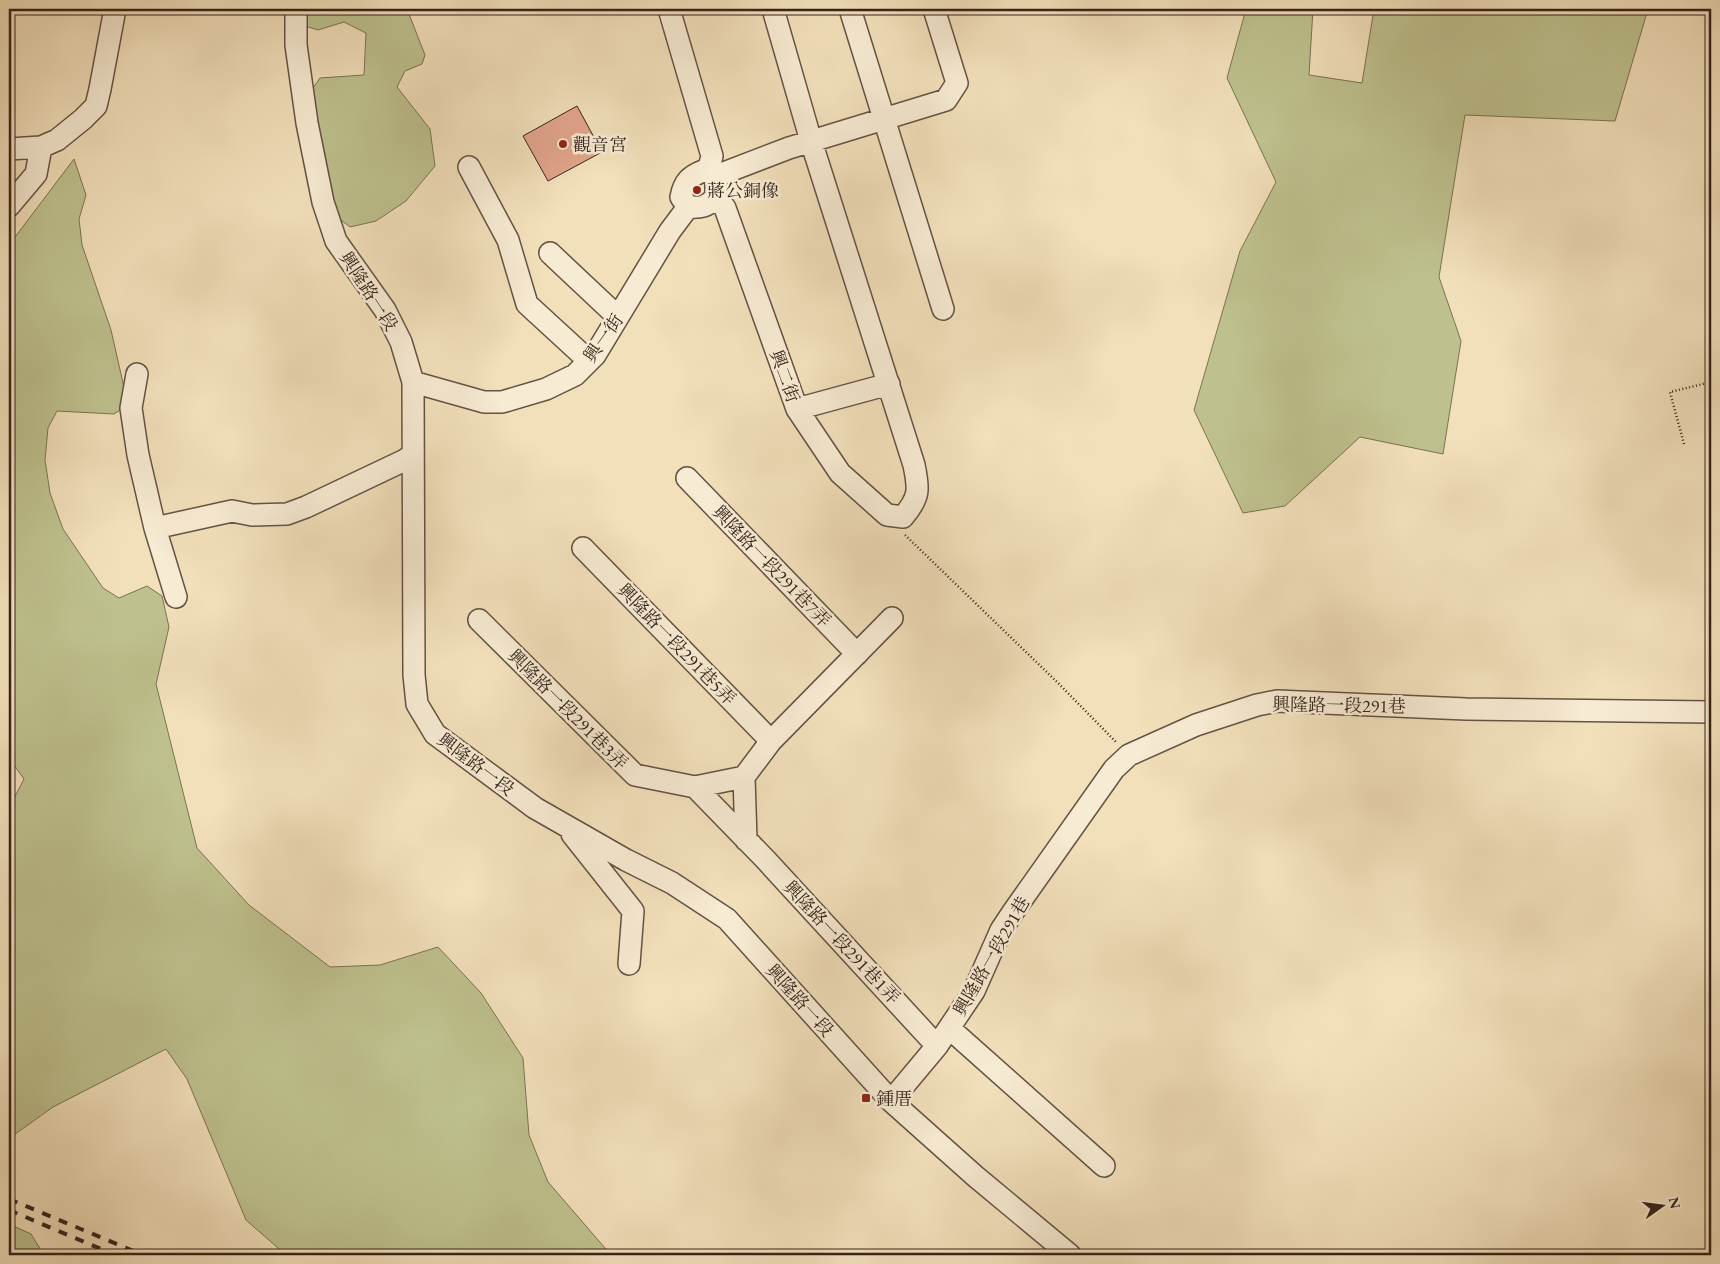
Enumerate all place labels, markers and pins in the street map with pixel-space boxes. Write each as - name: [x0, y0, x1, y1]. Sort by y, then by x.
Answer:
- place label: 觀音宮: [573, 133, 627, 156]
- marker: 觀音宮: [557, 138, 569, 150]
- place label: 蔣公銅像: [707, 179, 779, 202]
- marker: 蔣公銅像: [691, 184, 703, 196]
- place label: 鍾厝: [876, 1087, 912, 1110]
- marker: 鍾厝: [860, 1092, 872, 1104]

